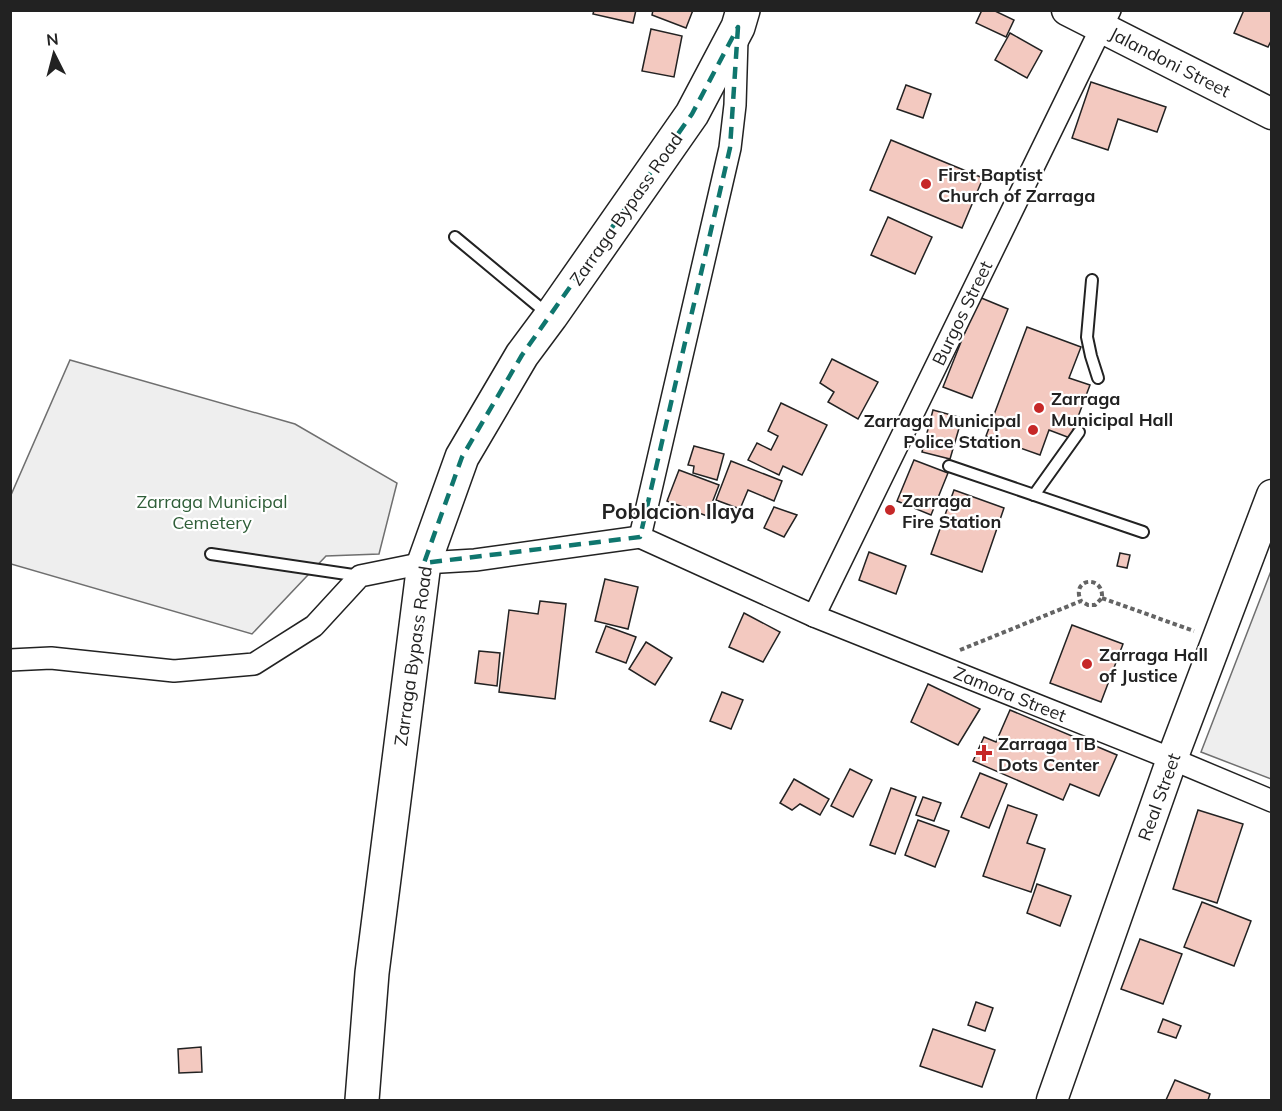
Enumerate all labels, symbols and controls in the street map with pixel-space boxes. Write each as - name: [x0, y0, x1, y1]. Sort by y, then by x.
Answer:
- street label: Jalandoni Street: [1106, 22, 1234, 102]
- north arrow: [24, 24, 84, 84]
- text: N: [45, 29, 59, 50]
- street label: Zarraga Bypass Road: [565, 128, 687, 290]
- place label: First Baptist Church of Zarraga: [938, 163, 1095, 207]
- marker: First Baptist Church of Zarraga: [919, 177, 933, 191]
- street label: Burgos Street: [927, 257, 997, 369]
- place label: Zarraga Municipal Hall: [1051, 387, 1173, 431]
- marker: Zarraga Municipal Hall: [1032, 401, 1046, 415]
- place label: Zarraga Municipal Police Station: [864, 409, 1021, 453]
- marker: Zarraga Municipal Police Station: [1026, 423, 1040, 437]
- place label: Zarraga Fire Station: [902, 489, 1001, 533]
- park label: Zarraga Municipal Cemetery: [136, 490, 288, 534]
- district label: Poblacion Ilaya: [602, 498, 754, 524]
- marker: Zarraga Fire Station: [883, 503, 897, 517]
- street label: Zarraga Bypass Road: [389, 565, 437, 747]
- place label: Zarraga Hall of Justice: [1099, 643, 1208, 687]
- marker: Zarraga Hall of Justice: [1080, 657, 1094, 671]
- street label: Zamora Street: [950, 661, 1070, 727]
- place label: Zarraga TB Dots Center: [998, 732, 1100, 776]
- marker: Zarraga TB Dots Center: [975, 744, 993, 762]
- street label: Real Street: [1133, 750, 1185, 844]

